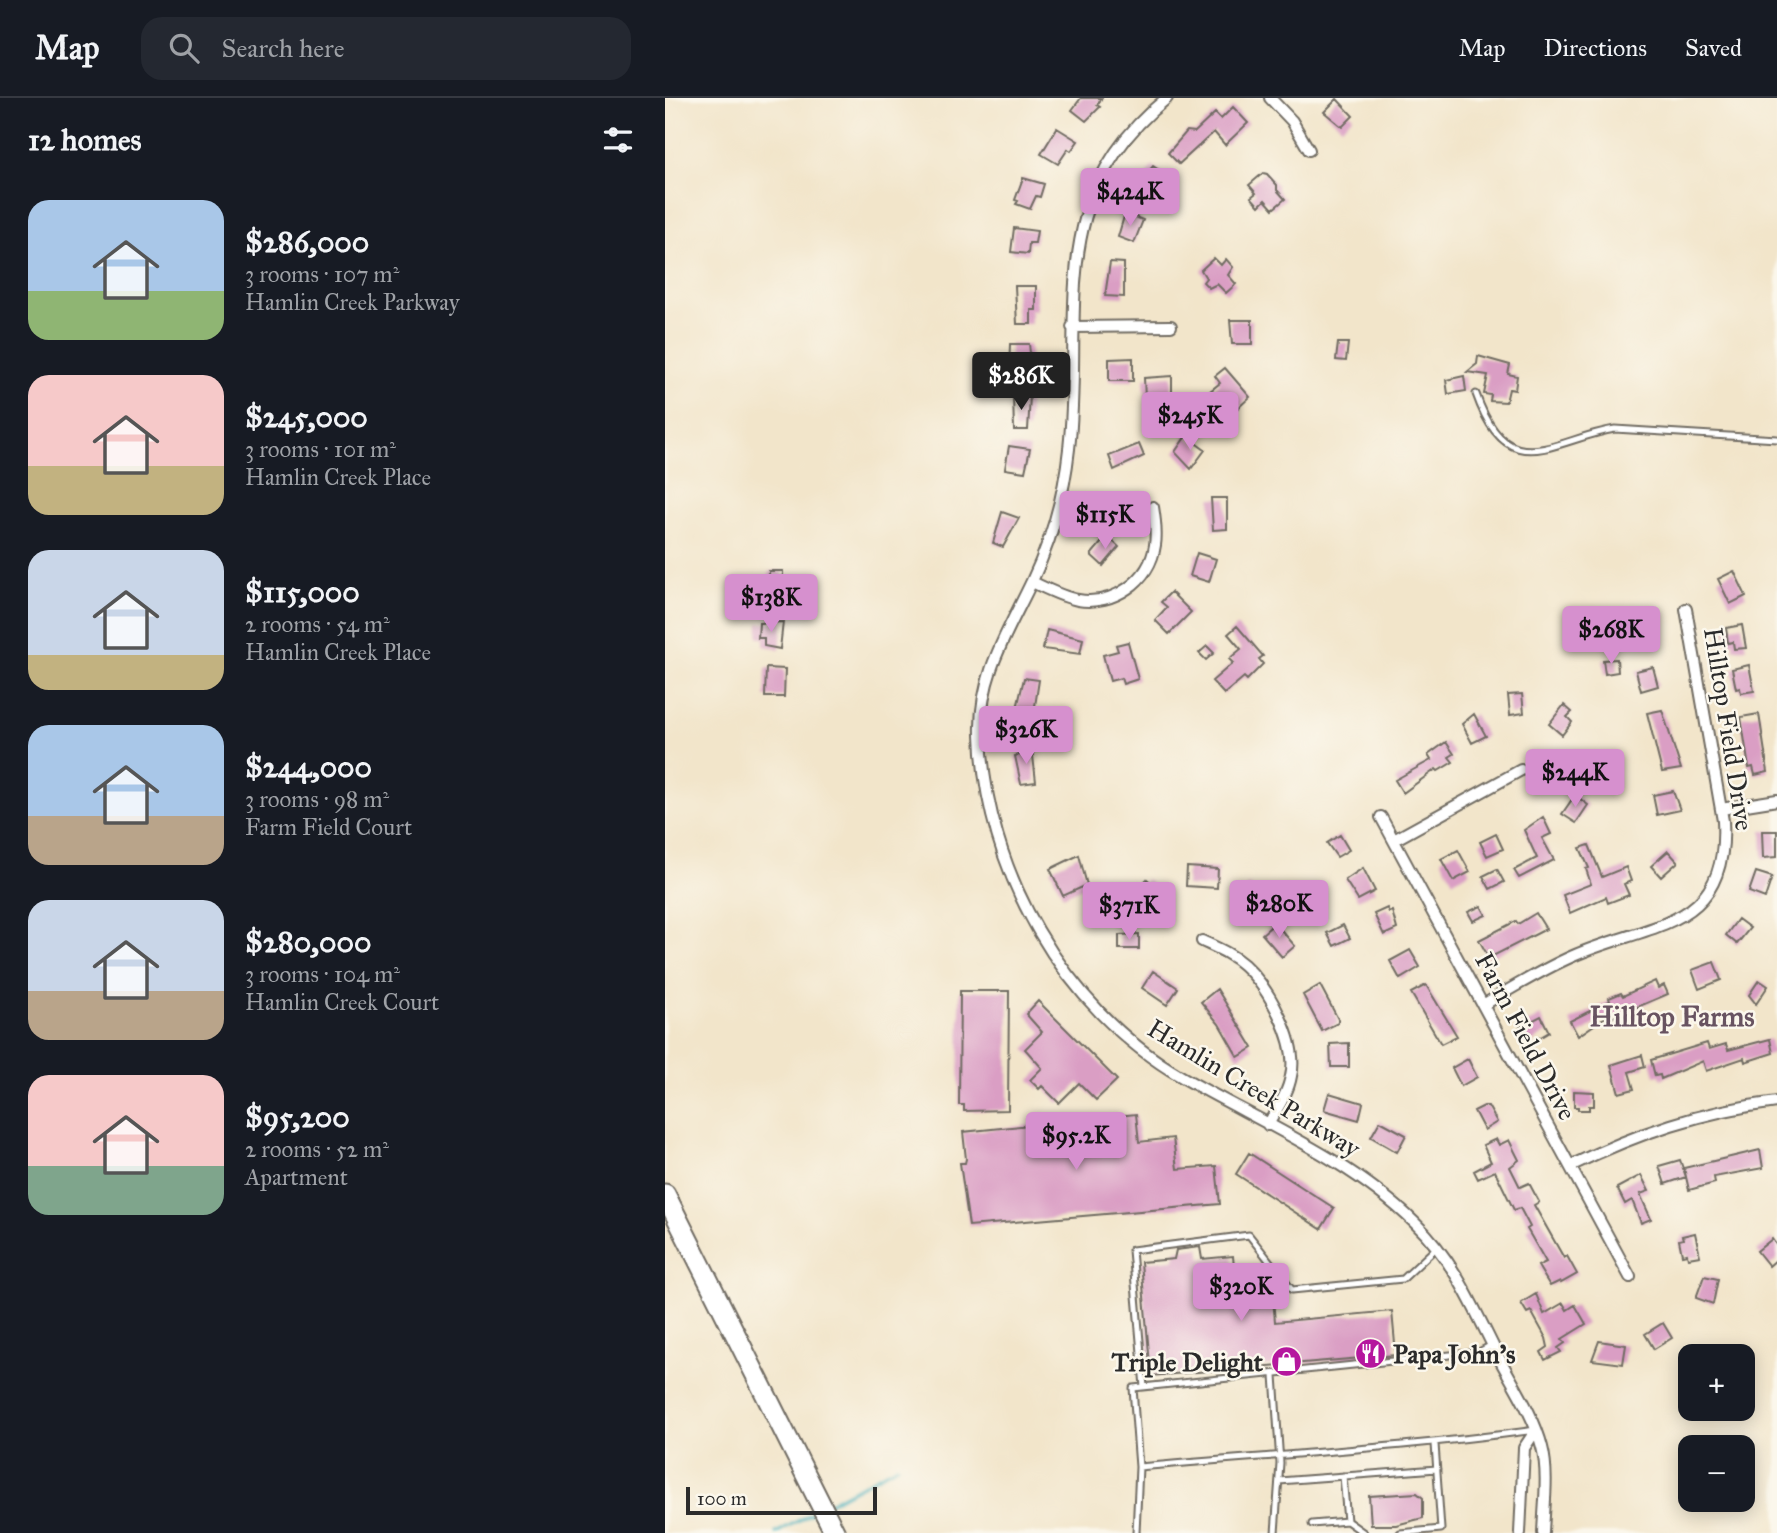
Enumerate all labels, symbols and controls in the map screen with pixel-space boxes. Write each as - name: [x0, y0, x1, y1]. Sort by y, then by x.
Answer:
- search box: [141, 17, 631, 80]
- text: Map: [35, 28, 99, 68]
- icon: search: [165, 29, 203, 67]
- text: Search here: [221, 32, 345, 64]
- text: Map: [1459, 33, 1506, 63]
- text: Directions: [1544, 33, 1647, 63]
- text: Saved: [1685, 33, 1742, 63]
- icon: filters: [599, 121, 637, 159]
- text: 12 homes: [28, 122, 141, 158]
- pin: $424K: [1081, 169, 1179, 228]
- text: $424K: [1096, 177, 1164, 205]
- text: $286,000: [245, 224, 369, 260]
- icon: home: [84, 228, 168, 312]
- text: 3 rooms · 107 m²: [245, 260, 399, 288]
- text: Hamlin Creek Parkway: [245, 288, 460, 316]
- pin: $286K: [972, 352, 1070, 412]
- text: $286K: [988, 361, 1054, 389]
- pin: $245K: [1141, 392, 1239, 452]
- text: $245,000: [245, 399, 368, 435]
- text: $245K: [1158, 401, 1222, 429]
- icon: home: [84, 403, 168, 487]
- text: 3 rooms · 101 m²: [245, 435, 396, 463]
- text: Hamlin Creek Place: [245, 463, 431, 491]
- pin: $115K: [1056, 491, 1154, 551]
- text: $115K: [1076, 500, 1134, 528]
- text: $115,000: [245, 574, 360, 610]
- pin: $138K: [722, 574, 820, 634]
- icon: home: [84, 578, 168, 662]
- text: $138K: [741, 583, 801, 611]
- pin: $268K: [1562, 606, 1660, 666]
- text: 2 rooms · 54 m²: [245, 610, 390, 638]
- text: $268K: [1578, 615, 1644, 643]
- street label: Hilltop Field Drive: [1697, 625, 1761, 833]
- text: Hamlin Creek Place: [245, 638, 431, 666]
- pin: $326K: [977, 706, 1075, 766]
- text: $326K: [995, 715, 1057, 743]
- text: $244,000: [245, 749, 372, 785]
- pin: $244K: [1526, 750, 1624, 809]
- icon: home: [84, 753, 168, 837]
- text: $244K: [1541, 758, 1609, 786]
- text: 3 rooms · 98 m²: [245, 785, 389, 813]
- text: Farm Field Court: [245, 813, 412, 841]
- pin: $280K: [1230, 880, 1328, 940]
- pin: $371K: [1080, 882, 1178, 942]
- text: $280K: [1245, 889, 1313, 917]
- text: $371K: [1099, 891, 1159, 919]
- text: $280,000: [245, 924, 371, 960]
- icon: home: [84, 928, 168, 1012]
- street label: Farm Field Drive: [1468, 947, 1584, 1125]
- text: 3 rooms · 104 m²: [245, 960, 400, 988]
- text: Hamlin Creek Court: [245, 988, 439, 1016]
- district label: Hilltop Farms: [1590, 999, 1754, 1034]
- street label: Hamlin Creek Parkway: [1142, 1012, 1367, 1165]
- text: $95,200: [245, 1099, 350, 1135]
- icon: home: [84, 1103, 168, 1187]
- pin: $95.2K: [1019, 1112, 1133, 1172]
- text: $95.2K: [1042, 1121, 1110, 1149]
- text: 2 rooms · 52 m²: [245, 1135, 389, 1163]
- text: Apartment: [245, 1163, 348, 1191]
- pin: $320K: [1192, 1264, 1290, 1323]
- text: $320K: [1209, 1272, 1273, 1300]
- restaurant icon: Papa John's: [1353, 1337, 1387, 1371]
- place label: Papa John's: [1393, 1338, 1516, 1371]
- map controls: [1678, 1344, 1755, 1512]
- button: +: [1678, 1344, 1755, 1421]
- shop icon: Triple Delight: [1269, 1345, 1303, 1379]
- place label: Triple Delight: [1111, 1346, 1264, 1379]
- button: −: [1678, 1435, 1755, 1512]
- scale bar: [686, 1484, 877, 1516]
- text: 100 m: [697, 1487, 747, 1510]

